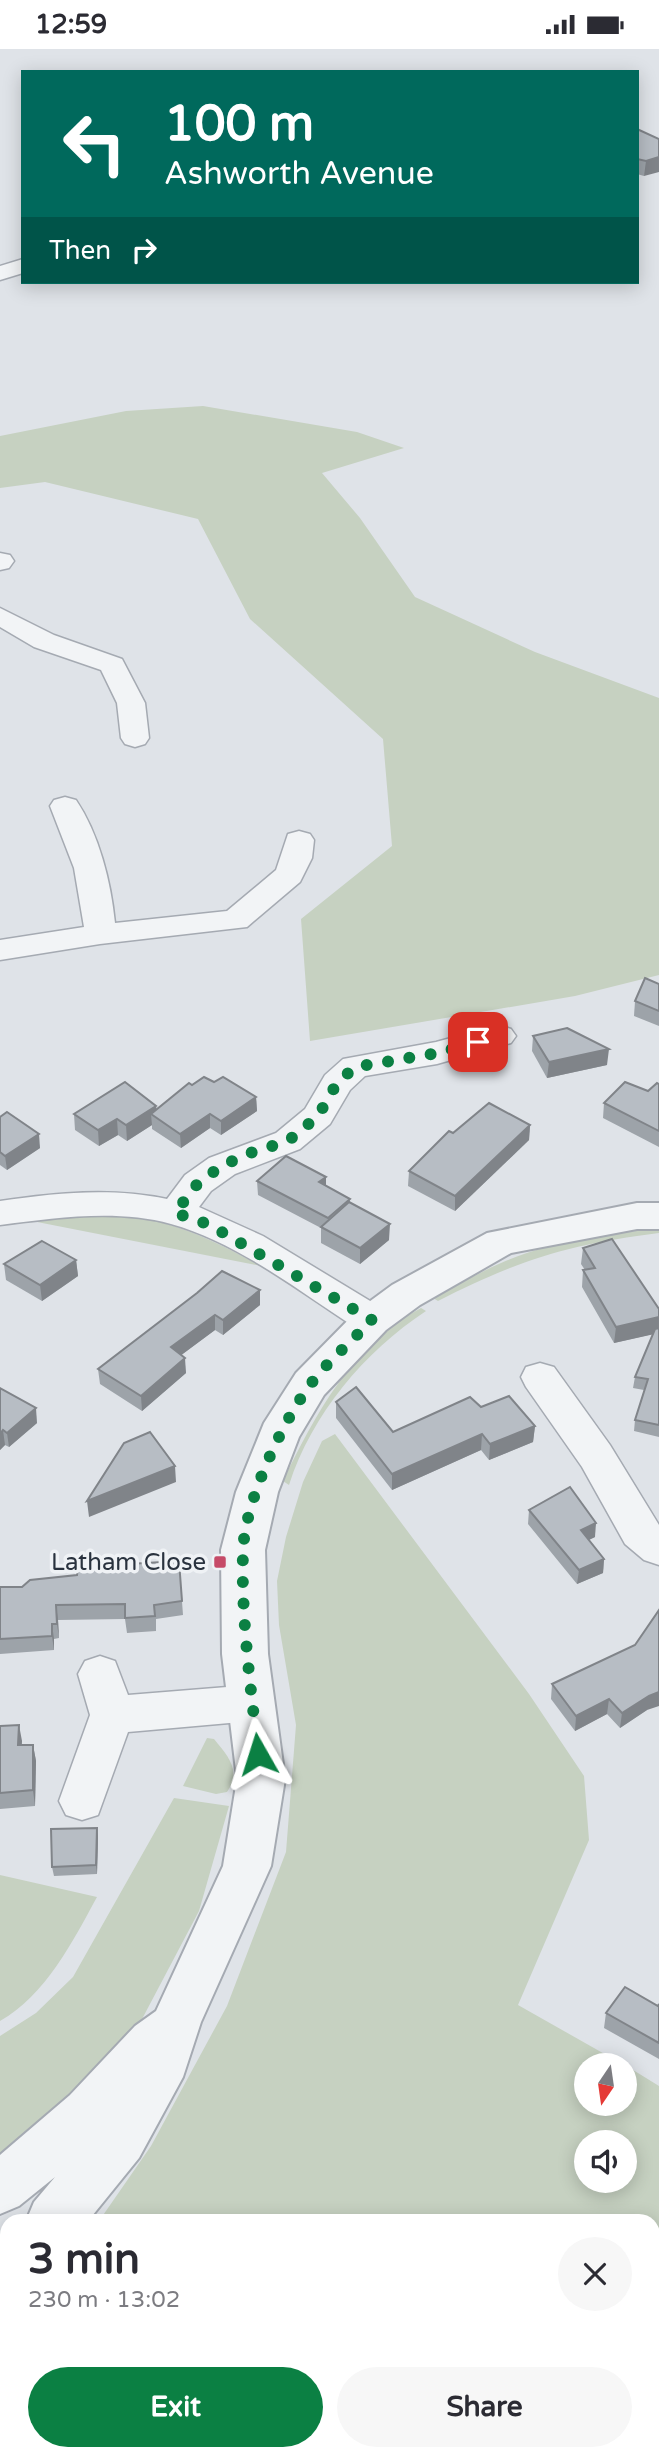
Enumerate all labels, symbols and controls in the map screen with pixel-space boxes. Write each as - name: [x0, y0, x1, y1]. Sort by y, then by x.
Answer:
- text: 12:59: [35, 9, 107, 40]
- text: 100 m: [164, 95, 314, 154]
- icon: left: [49, 98, 140, 189]
- text: Ashworth Avenue: [164, 155, 434, 193]
- icon: right: [125, 231, 163, 269]
- text: Then: [49, 235, 111, 266]
- pin: [448, 1012, 508, 1072]
- icon: arrive: [459, 1023, 497, 1061]
- place label: Latham Close: [51, 1548, 206, 1577]
- marker: Latham Close: [212, 1554, 228, 1570]
- position arrow: [221, 1717, 295, 1791]
- north arrow: [574, 2053, 637, 2116]
- map controls: [574, 2053, 637, 2193]
- button: sound: [574, 2130, 637, 2193]
- text: 3 min: [28, 2234, 140, 2285]
- button: close: [558, 2237, 632, 2311]
- text: 230 m · 13:02: [28, 2286, 180, 2314]
- button: Exit: [28, 2367, 323, 2447]
- button: Share: [337, 2367, 632, 2447]

